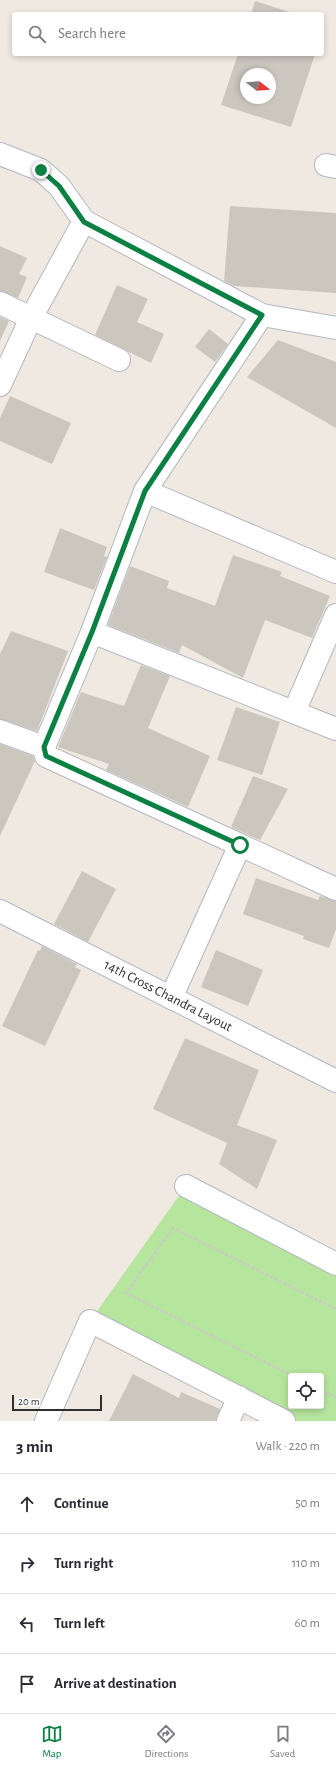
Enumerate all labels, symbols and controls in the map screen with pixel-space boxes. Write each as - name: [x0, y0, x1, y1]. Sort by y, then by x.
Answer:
- search box: [12, 12, 324, 56]
- icon: search: [26, 23, 48, 45]
- text: Search here: [58, 26, 126, 41]
- north arrow: [240, 68, 276, 104]
- route end: [32, 161, 50, 179]
- route start: [231, 836, 249, 854]
- street label: 14th Cross Chandra Layout: [102, 958, 235, 1035]
- map controls: [288, 1373, 324, 1409]
- button: locate: [288, 1373, 324, 1409]
- scale bar: [12, 1393, 102, 1412]
- text: 20 m: [18, 1396, 39, 1407]
- text: 3 min: [16, 1438, 53, 1455]
- text: Walk · 220 m: [255, 1440, 320, 1453]
- icon: ahead: [16, 1493, 38, 1515]
- text: Continue: [54, 1496, 109, 1511]
- text: 50 m: [295, 1497, 320, 1510]
- icon: right: [16, 1553, 38, 1575]
- text: Turn right: [54, 1556, 113, 1571]
- text: 110 m: [292, 1557, 320, 1570]
- icon: left: [16, 1613, 38, 1635]
- text: Turn left: [54, 1616, 105, 1631]
- text: 60 m: [294, 1617, 320, 1630]
- icon: arrive: [16, 1673, 38, 1695]
- text: Arrive at destination: [54, 1676, 177, 1691]
- tab: Map: [41, 1723, 63, 1760]
- tab: Directions: [144, 1723, 188, 1760]
- tab: Saved: [270, 1723, 295, 1760]

